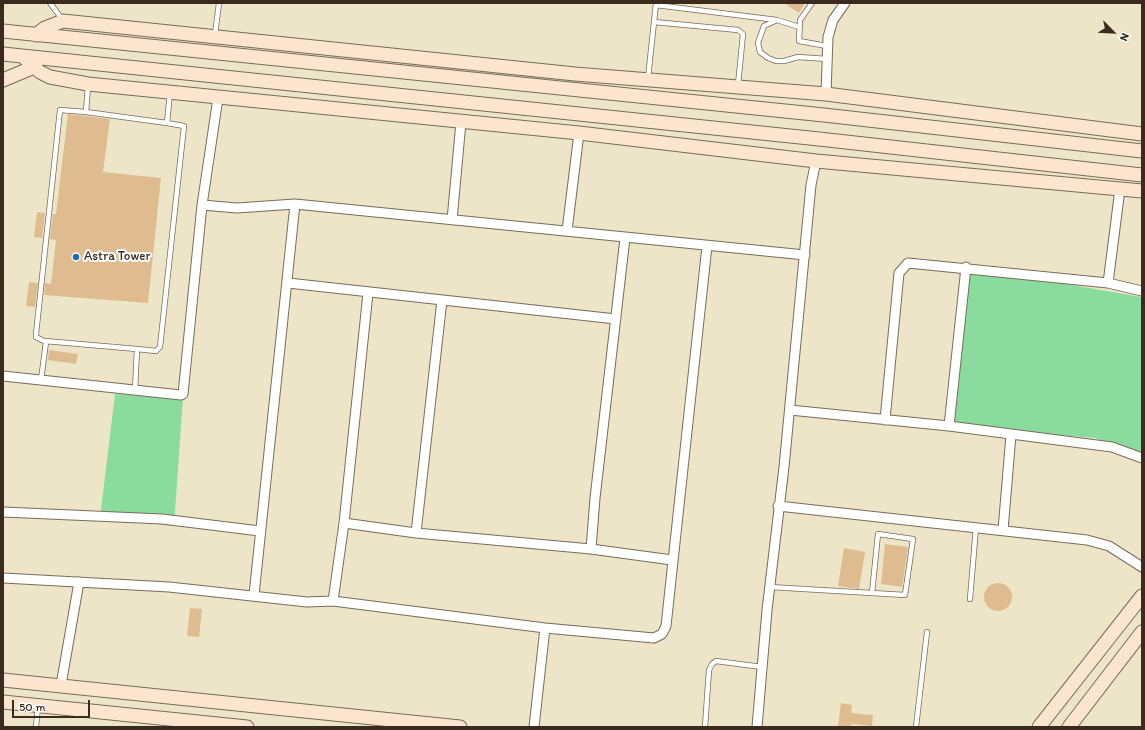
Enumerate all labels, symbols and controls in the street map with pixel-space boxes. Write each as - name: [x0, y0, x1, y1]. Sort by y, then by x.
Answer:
- north arrow: [1093, 12, 1133, 52]
- text: N: [1117, 31, 1132, 43]
- place label: Astra Tower: [84, 249, 150, 265]
- marker: Astra Tower: [71, 252, 81, 262]
- scale bar: [14, 692, 92, 718]
- text: 50 m: [19, 700, 45, 714]

